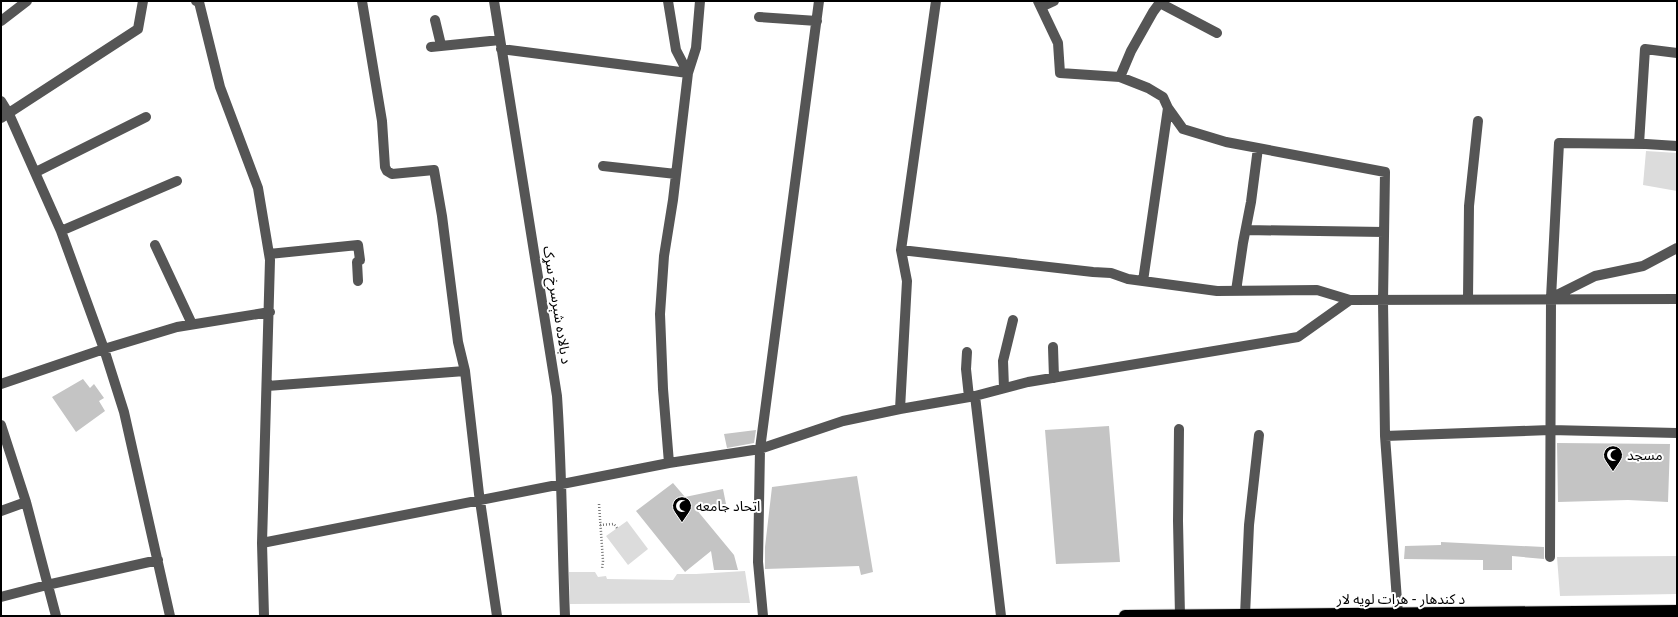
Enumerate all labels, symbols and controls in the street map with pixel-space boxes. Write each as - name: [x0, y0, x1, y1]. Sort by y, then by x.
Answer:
- street label: د بالاده شېرسرخ سړک: [537, 245, 575, 366]
- mosque icon: مسجد: [1602, 444, 1624, 472]
- place label: مسجد: [1627, 447, 1663, 464]
- mosque icon: اتحاد جامعه: [671, 495, 693, 523]
- place label: اتحاد جامعه: [696, 498, 760, 515]
- street label: د کندهار - هرات لويه لار: [1336, 591, 1466, 608]

